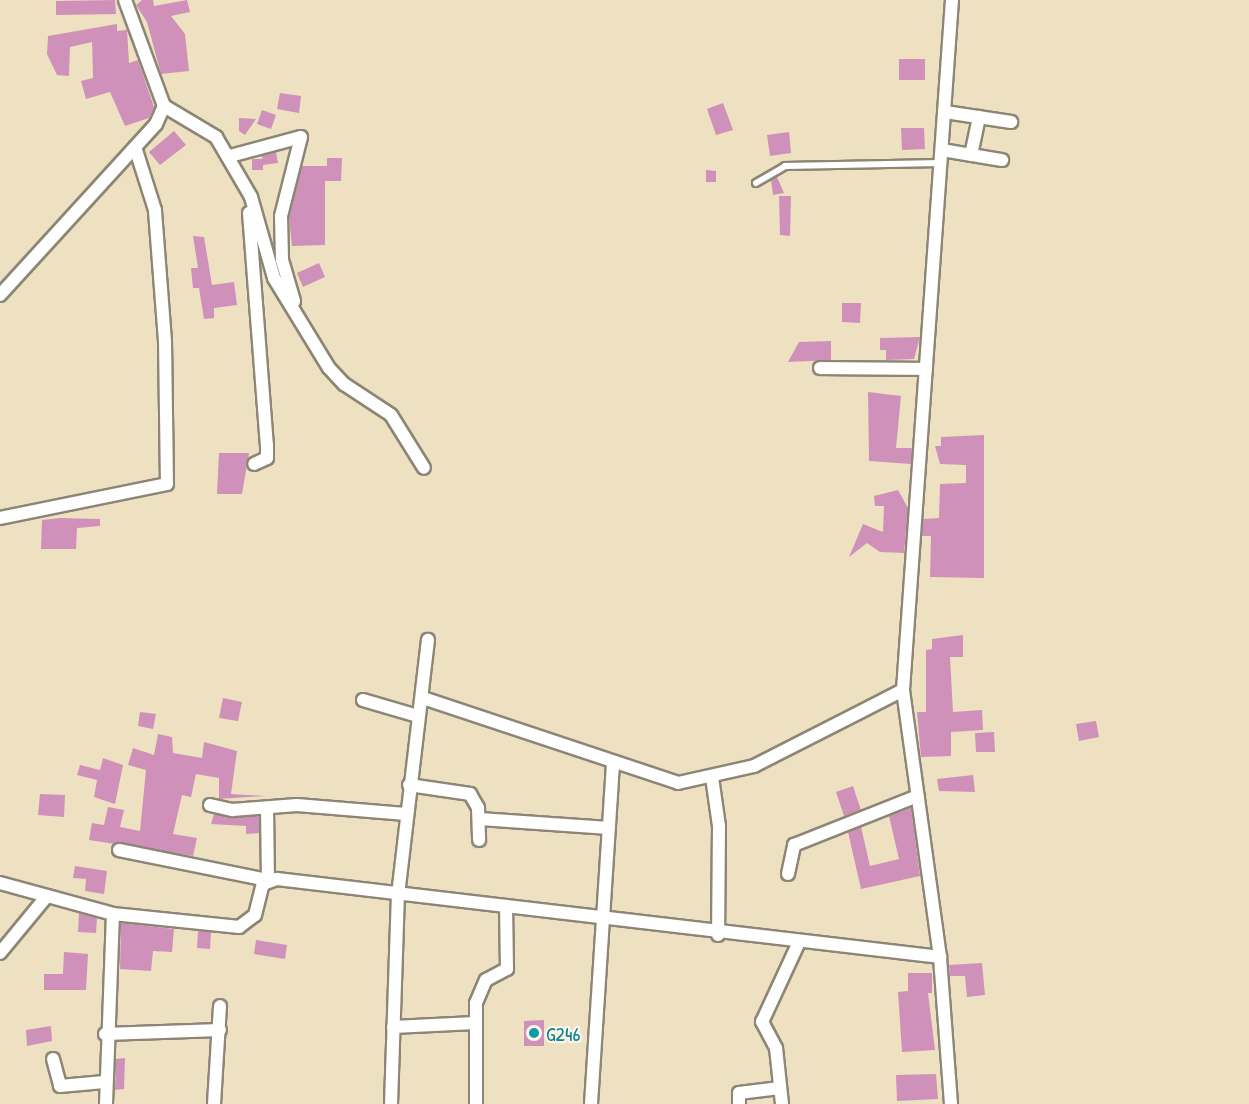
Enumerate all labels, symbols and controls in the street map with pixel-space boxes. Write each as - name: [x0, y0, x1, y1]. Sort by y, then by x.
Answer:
- place label: G246: [546, 1021, 580, 1045]
- marker: G246: [527, 1026, 541, 1040]

